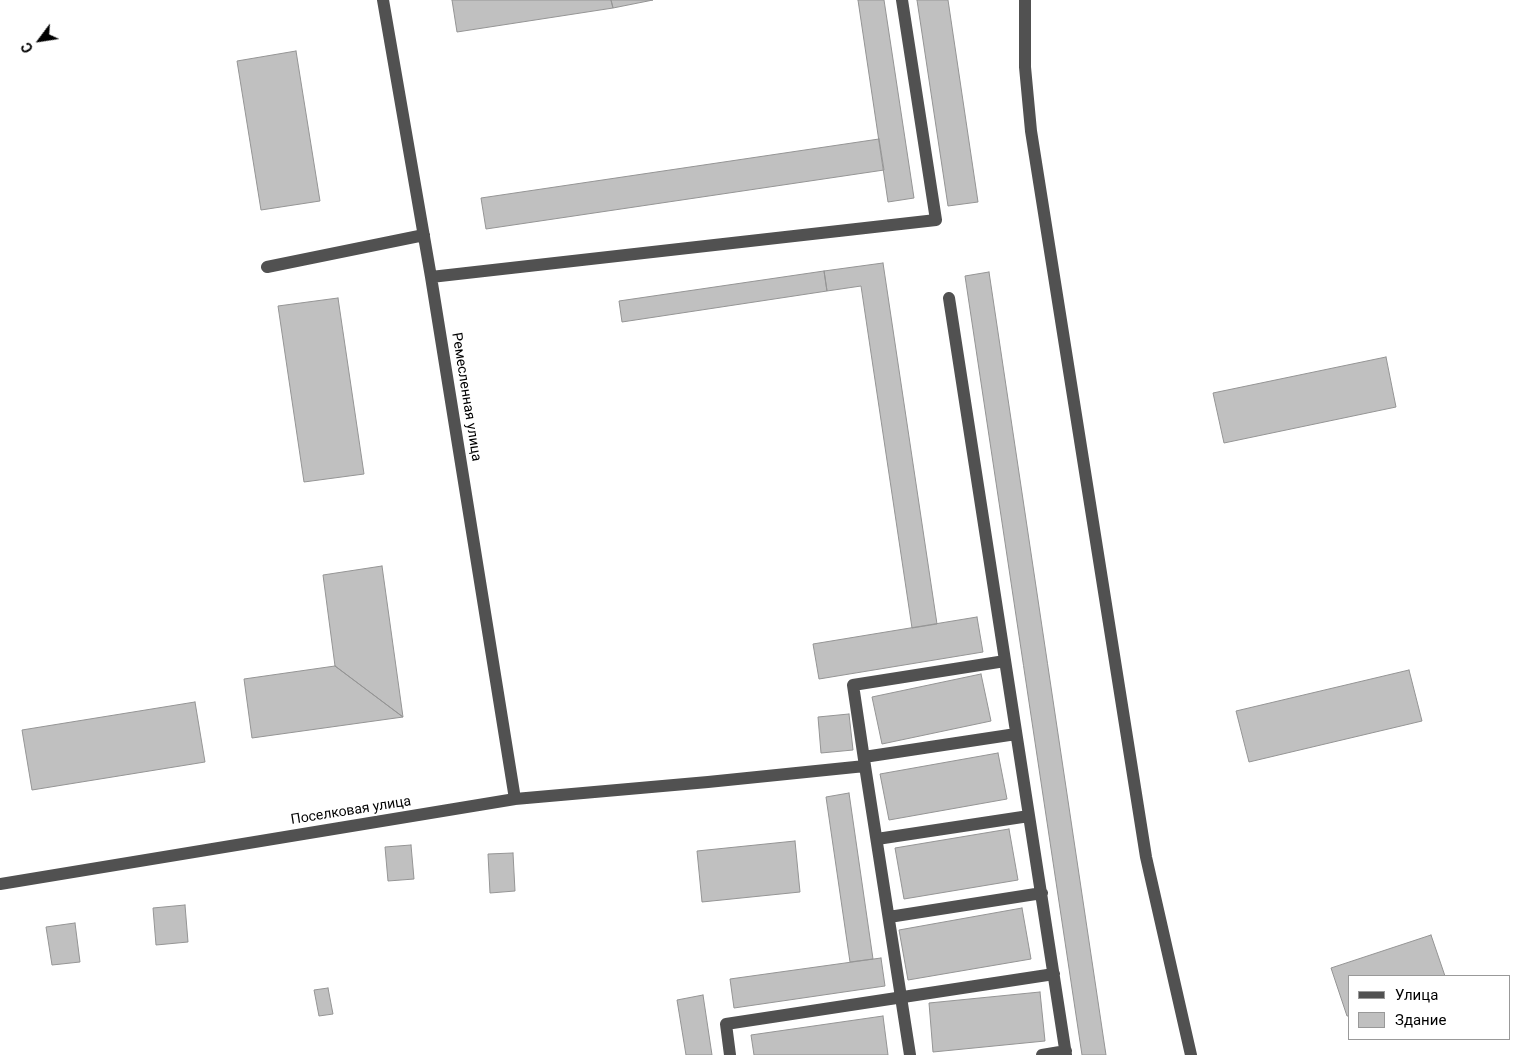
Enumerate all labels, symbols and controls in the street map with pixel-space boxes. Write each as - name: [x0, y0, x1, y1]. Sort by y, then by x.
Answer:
- north arrow: [15, 15, 65, 65]
- text: С: [18, 40, 36, 56]
- street label: Ремесленная улица: [448, 331, 484, 463]
- street label: Поселковая улица: [290, 793, 412, 829]
- legend: [1348, 975, 1510, 1040]
- text: Улица: [1395, 986, 1438, 1004]
- text: Здание: [1395, 1011, 1446, 1029]

